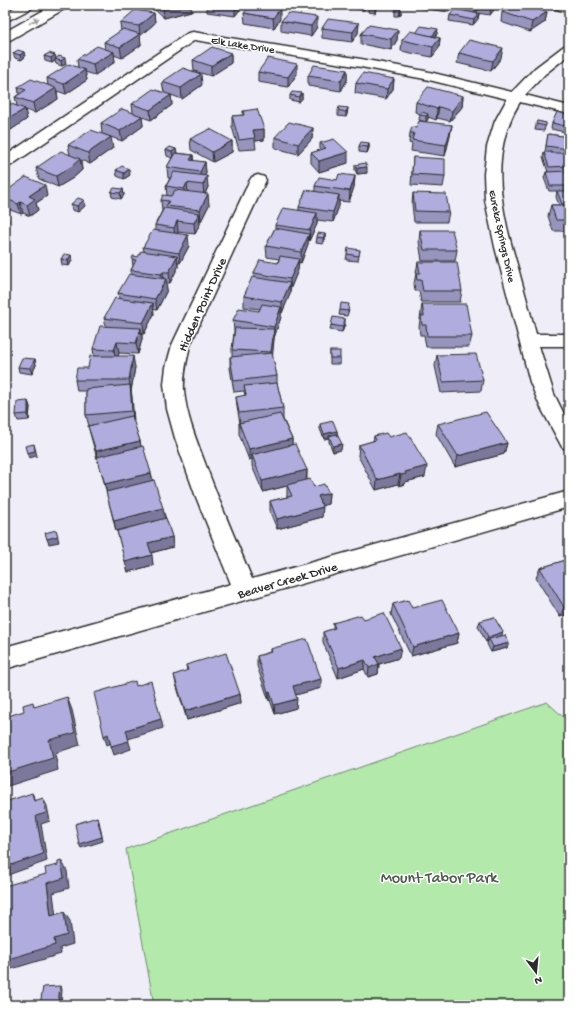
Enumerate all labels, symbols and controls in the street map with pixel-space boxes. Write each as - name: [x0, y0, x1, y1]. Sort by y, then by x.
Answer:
- one-way arrow: [28, 18, 40, 25]
- street label: Elk Lake Drive: [210, 35, 276, 57]
- street label: Eureka Springs Drive: [485, 189, 517, 284]
- street label: Hidden Point Drive: [176, 256, 231, 354]
- street label: Beaver Creek Drive: [235, 560, 340, 603]
- park label: Mount Tabor Park: [381, 870, 499, 889]
- north arrow: [516, 952, 556, 992]
- text: N: [533, 973, 543, 986]

